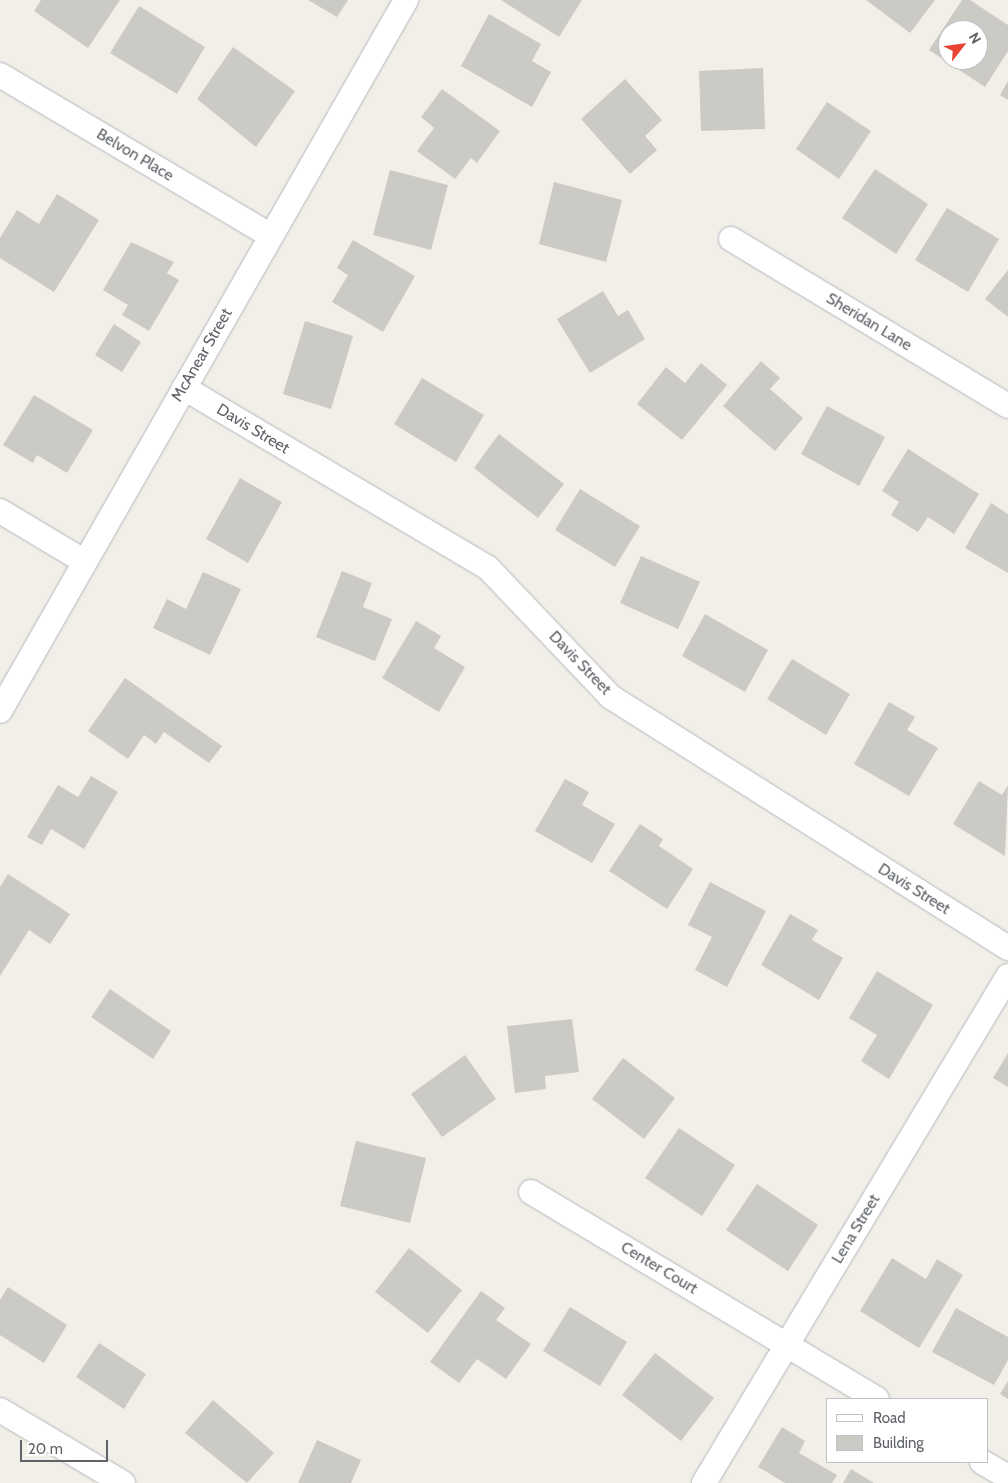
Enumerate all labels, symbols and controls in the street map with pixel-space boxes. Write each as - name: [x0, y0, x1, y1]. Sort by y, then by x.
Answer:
- north arrow: [938, 20, 988, 70]
- text: N: [965, 29, 985, 47]
- street label: Belvon Place: [93, 125, 177, 185]
- street label: Sheridan Lane: [823, 289, 915, 355]
- street label: McAnear Street: [168, 305, 236, 405]
- street label: Davis Street: [213, 400, 293, 458]
- street label: Davis Street: [545, 627, 615, 699]
- street label: Davis Street: [874, 859, 954, 919]
- street label: Lena Street: [828, 1191, 884, 1267]
- street label: Center Court: [617, 1238, 701, 1298]
- legend: [826, 1398, 988, 1463]
- text: Road: [873, 1409, 906, 1427]
- scale bar: [22, 1430, 110, 1462]
- text: Building: [873, 1434, 924, 1452]
- text: 20 m: [28, 1440, 63, 1458]

